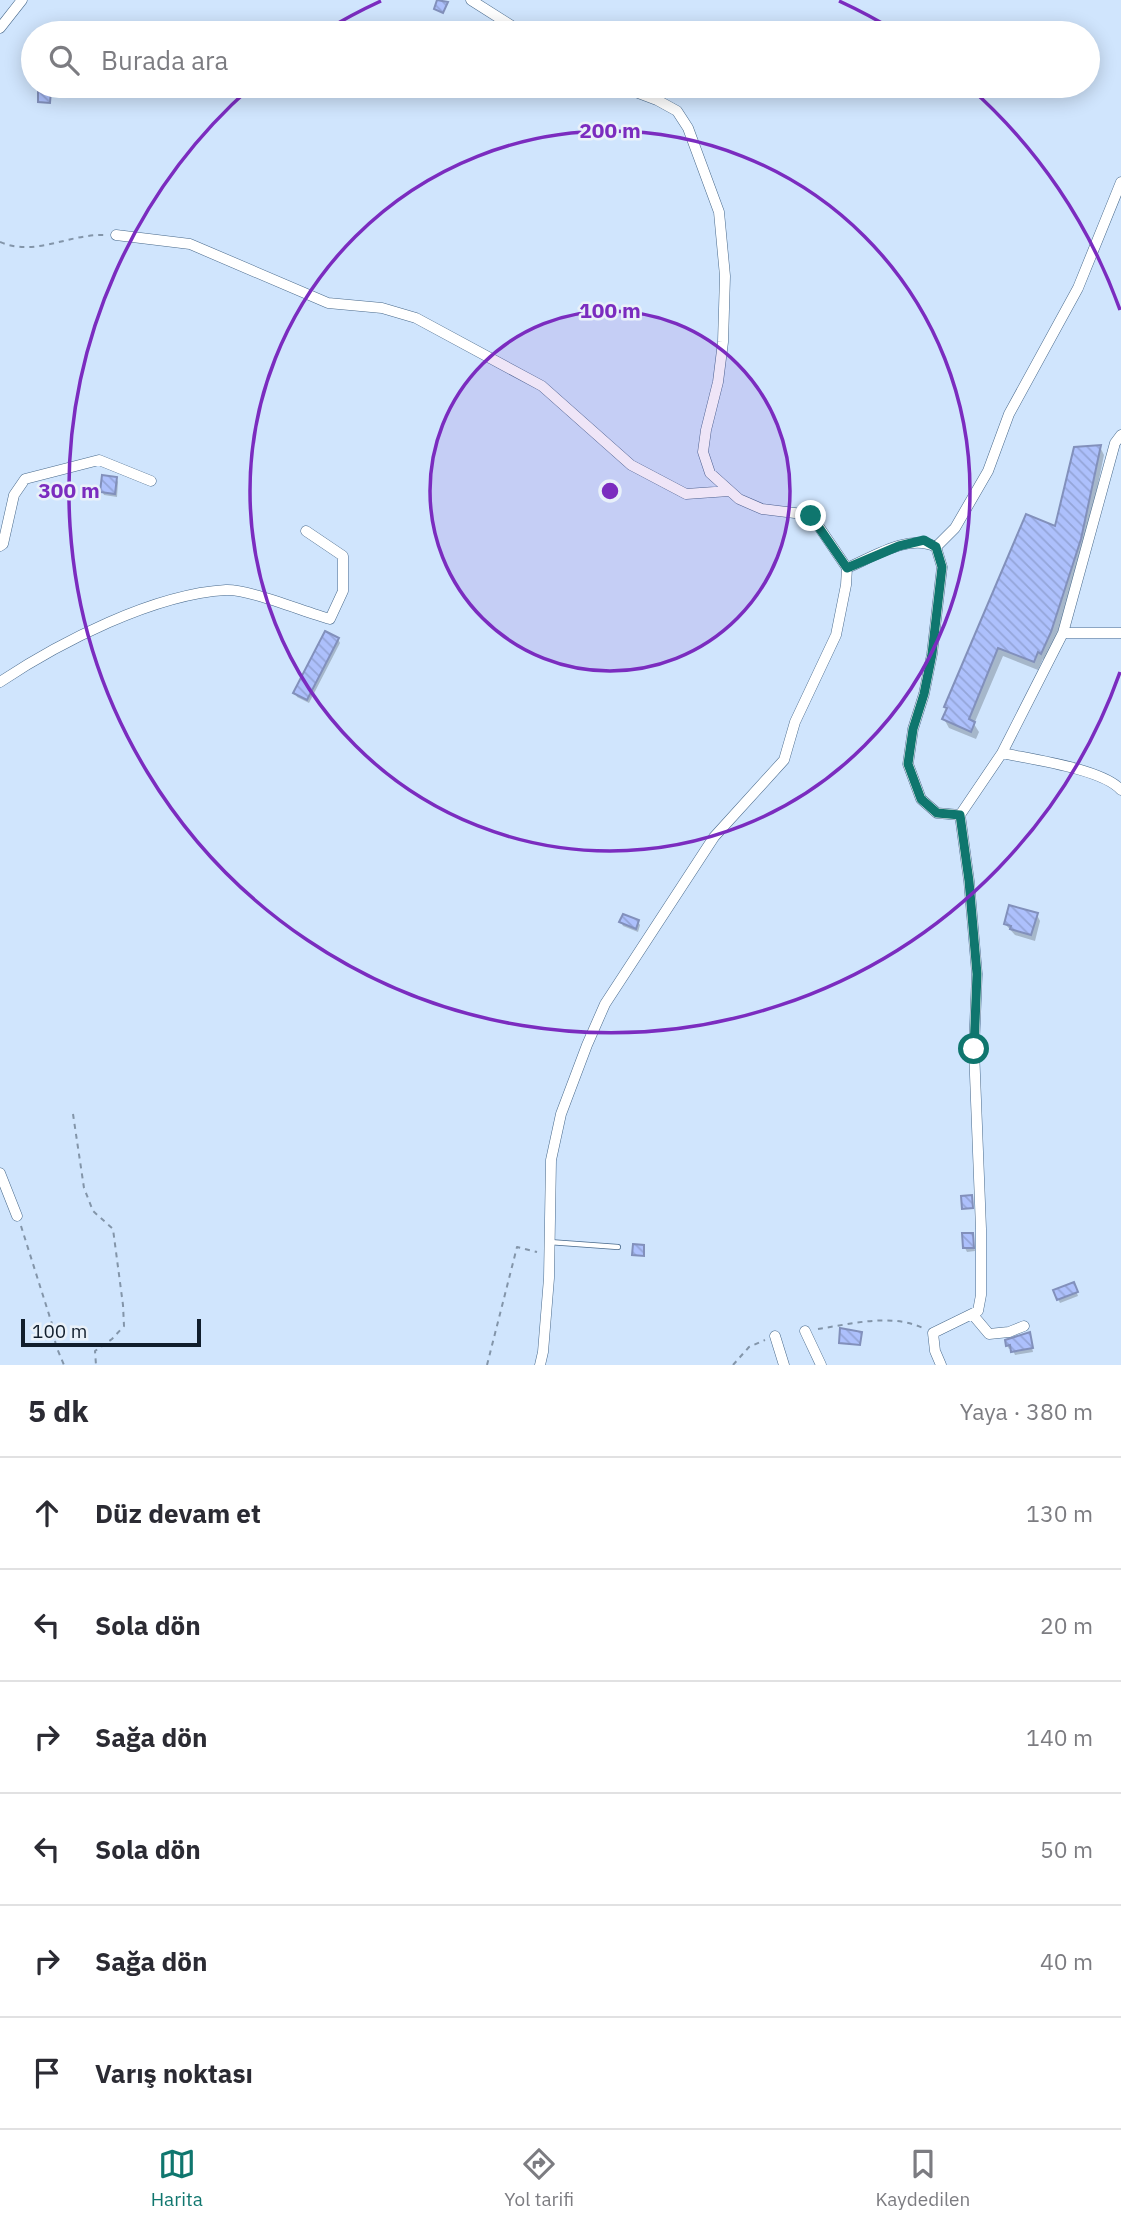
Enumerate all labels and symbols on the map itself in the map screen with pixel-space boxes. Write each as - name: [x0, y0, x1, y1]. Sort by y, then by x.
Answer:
- text: 200 m: [579, 116, 641, 144]
- text: 100 m: [579, 296, 641, 324]
- text: 300 m: [38, 476, 100, 504]
- centre of rings: [598, 479, 622, 503]
- route end: [795, 500, 826, 531]
- route start: [958, 1033, 989, 1064]
- scale bar: [21, 1316, 201, 1348]

